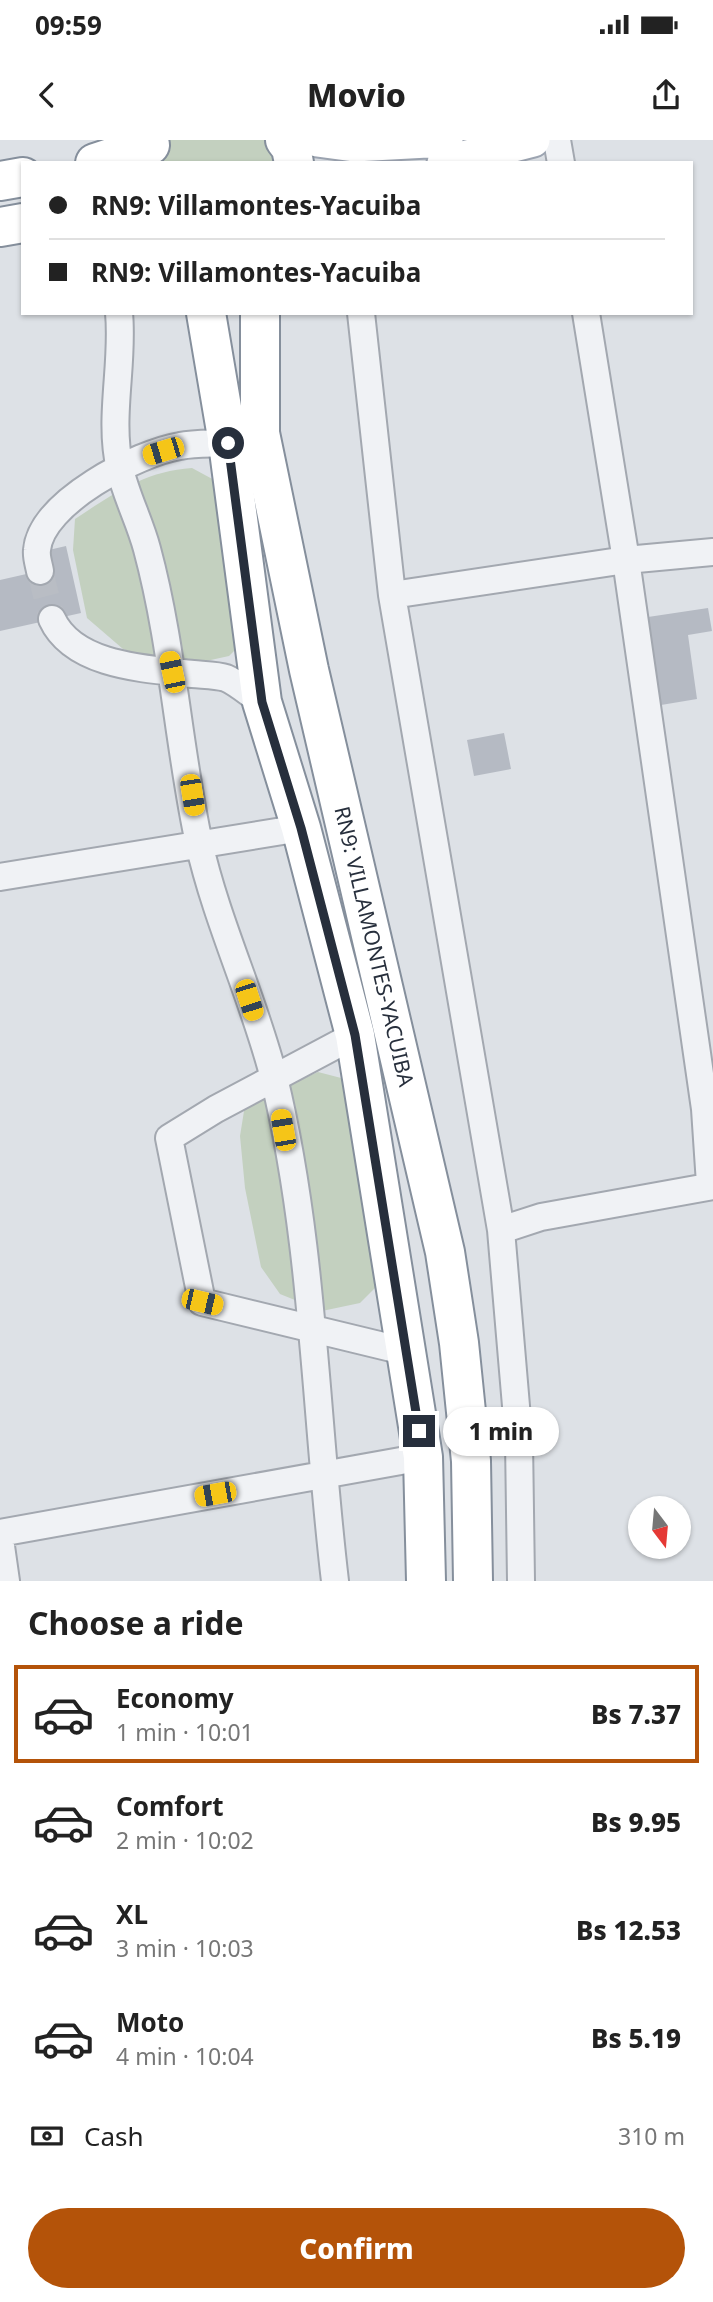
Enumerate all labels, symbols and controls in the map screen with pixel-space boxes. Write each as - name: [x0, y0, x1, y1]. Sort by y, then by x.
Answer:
- text: 09:59: [35, 7, 102, 43]
- text: Movio: [307, 73, 406, 116]
- icon: back: [28, 76, 66, 114]
- icon: share: [647, 76, 685, 114]
- text: RN9: Villamontes-Yacuiba: [91, 187, 421, 223]
- text: RN9: Villamontes-Yacuiba: [91, 254, 421, 290]
- route start: [212, 427, 244, 459]
- car: [140, 435, 187, 467]
- car: [158, 649, 187, 695]
- car: [179, 773, 206, 817]
- street label: RN9: VILLAMONTES-YACUIBA: [328, 803, 421, 1090]
- car: [233, 977, 266, 1023]
- car: [270, 1107, 297, 1153]
- car: [180, 1287, 225, 1317]
- callout: 1 min: [444, 1406, 559, 1456]
- route end: [403, 1415, 435, 1447]
- text: 1 min: [469, 1415, 533, 1447]
- car: [193, 1480, 238, 1508]
- north arrow: [628, 1496, 691, 1559]
- map controls: [628, 1496, 691, 1559]
- text: Choose a ride: [28, 1601, 244, 1644]
- text: Economy: [116, 1680, 234, 1716]
- icon: car: [32, 1683, 95, 1746]
- text: Bs 7.37: [591, 1696, 681, 1732]
- text: 1 min · 10:01: [116, 1716, 254, 1748]
- text: Comfort: [116, 1788, 224, 1824]
- icon: car: [32, 1791, 95, 1854]
- text: Bs 9.95: [591, 1804, 681, 1840]
- text: 2 min · 10:02: [116, 1824, 254, 1856]
- text: XL: [116, 1896, 148, 1932]
- icon: car: [32, 1899, 95, 1962]
- text: Bs 12.53: [576, 1912, 681, 1948]
- text: 3 min · 10:03: [116, 1932, 254, 1964]
- text: Moto: [116, 2004, 184, 2040]
- icon: car: [32, 2007, 95, 2070]
- text: Bs 5.19: [591, 2020, 681, 2056]
- text: 4 min · 10:04: [116, 2040, 254, 2072]
- icon: cash: [28, 2117, 66, 2155]
- text: Cash: [84, 2118, 144, 2154]
- text: 310 m: [618, 2120, 685, 2152]
- button: Confirm: [28, 2208, 685, 2288]

